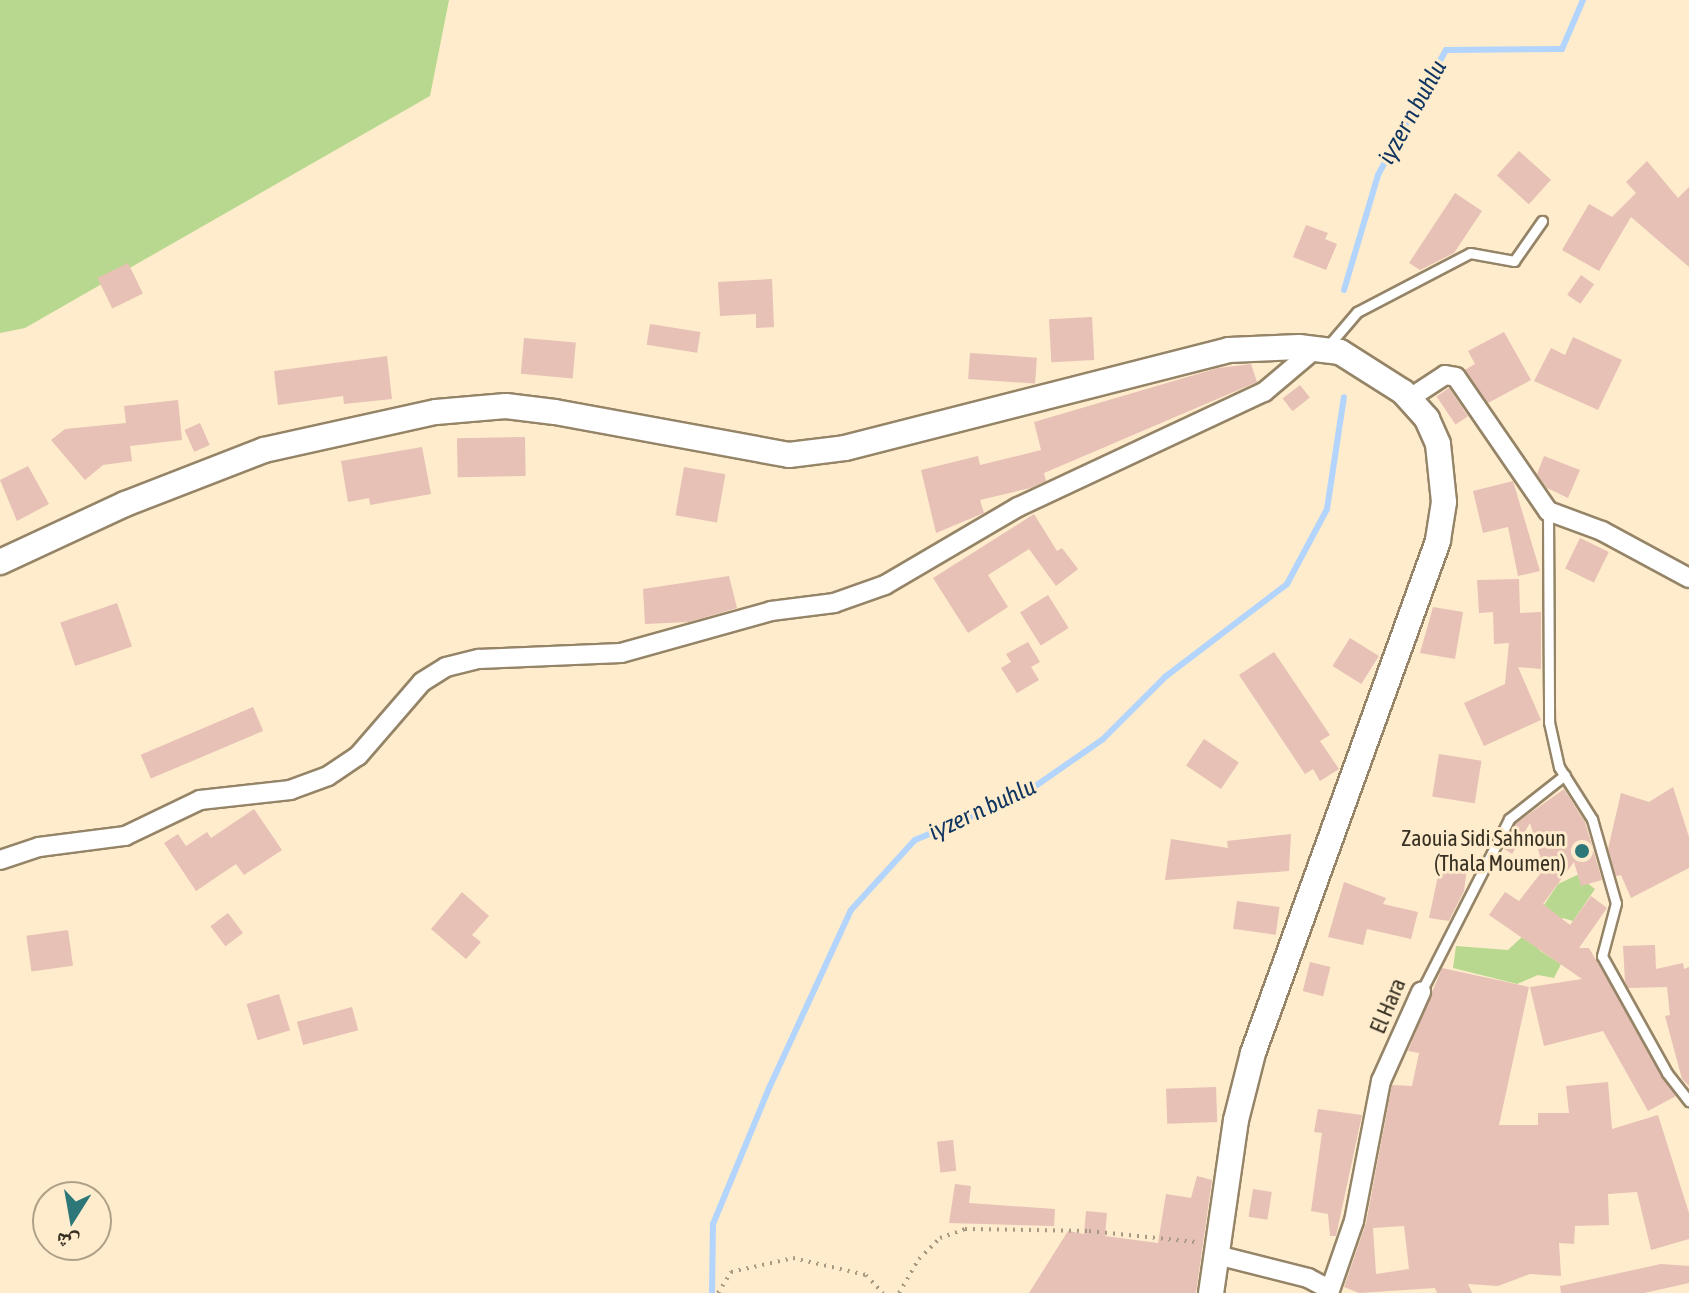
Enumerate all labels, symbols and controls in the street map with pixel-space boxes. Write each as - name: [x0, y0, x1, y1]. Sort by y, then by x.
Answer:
- water label: iγzer n buhlu: [1372, 55, 1452, 169]
- water label: iγzer n buhlu: [924, 772, 1040, 846]
- place label: Zaouia Sidi Sahnoun (Thala Moumen): [1401, 825, 1566, 876]
- marker: Zaouia Sidi Sahnoun (Thala Moumen): [1573, 842, 1591, 860]
- street label: El Hara: [1365, 974, 1411, 1038]
- north arrow: [32, 1181, 112, 1261]
- text: ش: [54, 1228, 82, 1258]

